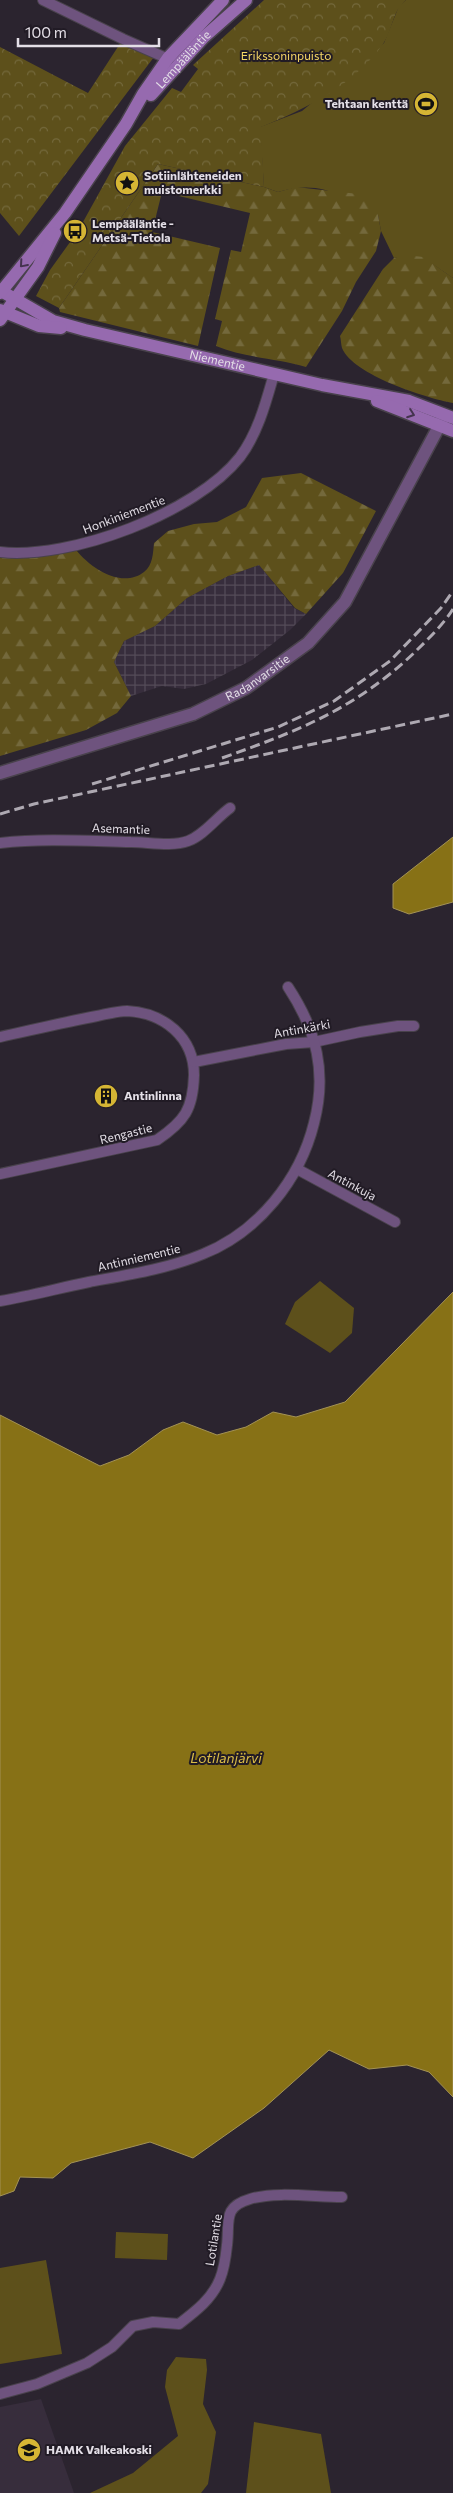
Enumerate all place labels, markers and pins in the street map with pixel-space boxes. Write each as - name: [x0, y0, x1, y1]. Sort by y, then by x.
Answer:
- sports icon: Tehtaan kenttä: [413, 91, 439, 117]
- place label: Tehtaan kenttä: [325, 96, 408, 110]
- place label: Sotiinlähteneiden muistomerkki: [144, 168, 242, 196]
- place icon: Sotiinlähteneiden muistomerkki: [114, 170, 140, 196]
- place label: Lempääläntie - Metsä-Tietola: [92, 216, 174, 244]
- bus stop icon: Lempääläntie - Metsä-Tietola: [62, 218, 88, 244]
- building icon: Antinlinna: [93, 1083, 119, 1109]
- place label: Antinlinna: [124, 1088, 182, 1102]
- school or university icon: HAMK Valkeakoski: [16, 2437, 42, 2463]
- place label: HAMK Valkeakoski: [46, 2442, 152, 2456]

